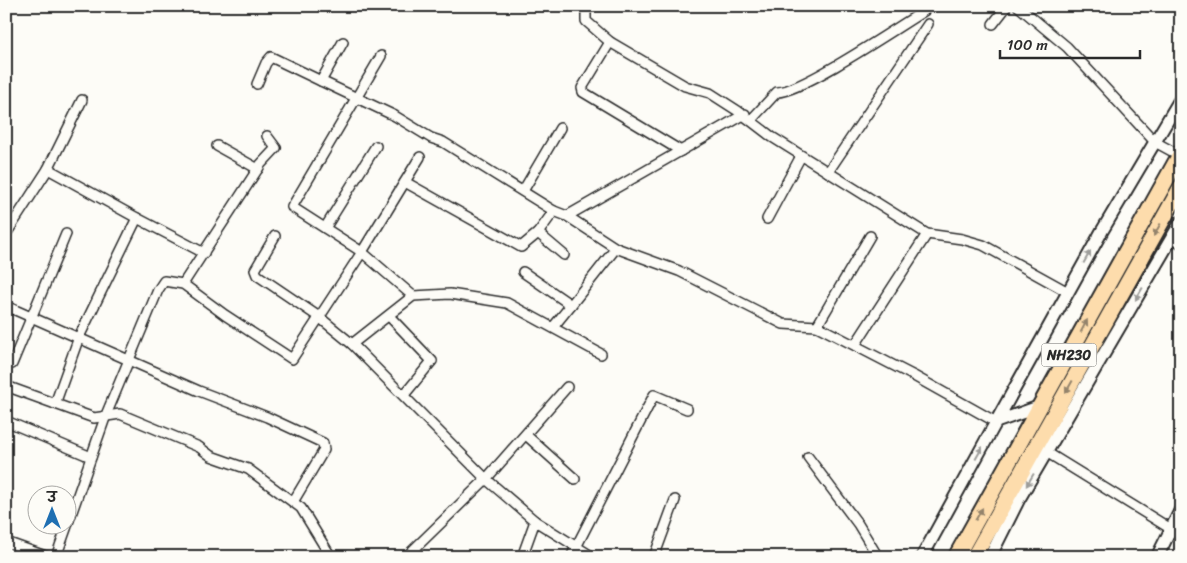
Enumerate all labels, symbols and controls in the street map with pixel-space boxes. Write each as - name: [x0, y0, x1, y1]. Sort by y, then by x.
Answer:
- scale bar: [1000, 28, 1140, 60]
- text: 100 m: [1007, 32, 1048, 58]
- one-way arrow: [1153, 223, 1161, 237]
- one-way arrow: [1083, 251, 1092, 264]
- one-way arrow: [1134, 287, 1143, 301]
- one-way arrow: [1080, 319, 1088, 334]
- road number: NH230: [1042, 344, 1096, 366]
- one-way arrow: [1065, 380, 1073, 394]
- one-way arrow: [975, 445, 983, 460]
- one-way arrow: [1026, 473, 1035, 486]
- text: उ: [45, 485, 58, 510]
- north arrow: [28, 486, 78, 536]
- one-way arrow: [975, 508, 984, 521]

